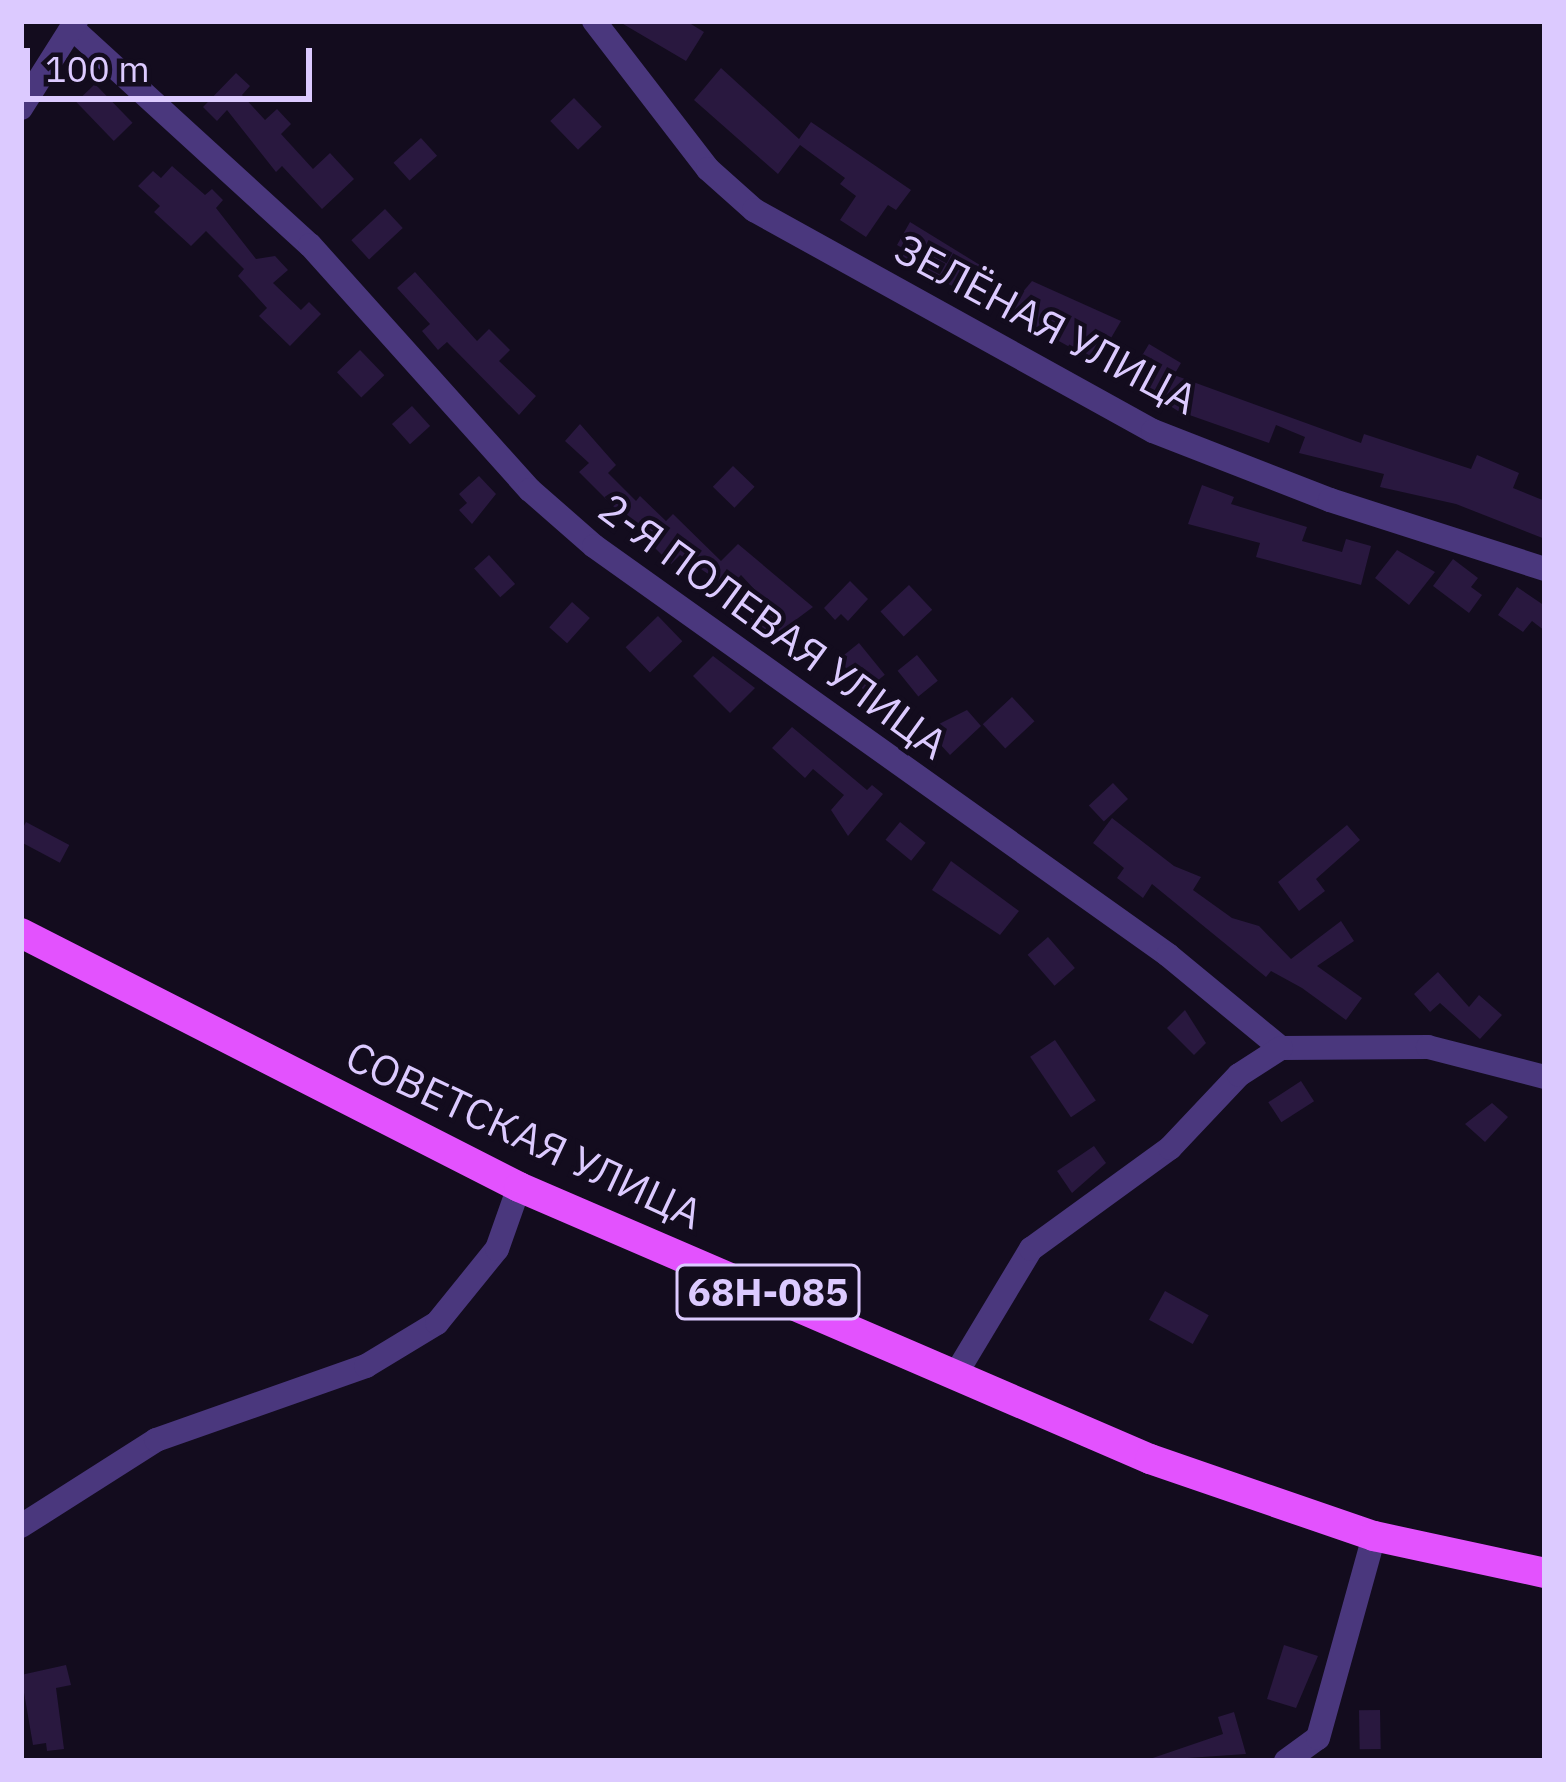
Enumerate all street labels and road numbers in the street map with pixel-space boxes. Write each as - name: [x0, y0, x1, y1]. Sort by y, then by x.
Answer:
- street label: ЗЕЛЁНАЯ УЛИЦА: [886, 223, 1206, 425]
- street label: 2-Я ПОЛЕВАЯ УЛИЦА: [589, 483, 957, 769]
- street label: СОВЕТСКАЯ УЛИЦА: [338, 1030, 710, 1240]
- road number: 68Н-085: [675, 1259, 861, 1325]

